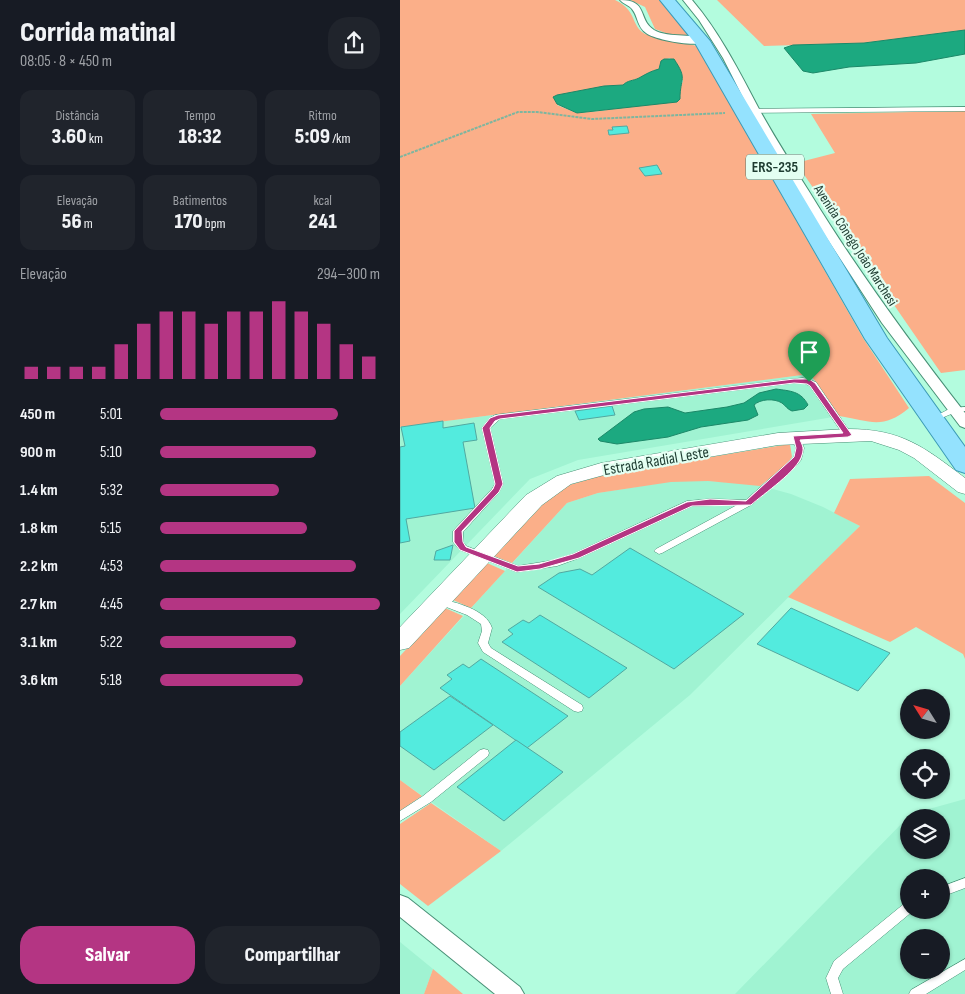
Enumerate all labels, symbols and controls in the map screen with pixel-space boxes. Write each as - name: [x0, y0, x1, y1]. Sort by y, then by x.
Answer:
- text: Corrida matinal: [20, 16, 176, 49]
- button: share: [328, 17, 380, 69]
- text: 08:05 · 8 × 450 m: [20, 52, 112, 71]
- text: Distância: [55, 107, 99, 124]
- text: Tempo: [185, 107, 215, 124]
- text: Ritmo: [309, 107, 337, 124]
- text: 3.60: [52, 124, 87, 149]
- text: 18:32: [178, 124, 221, 149]
- text: 5:09: [295, 124, 330, 149]
- text: km: [87, 130, 103, 147]
- text: /km: [330, 130, 350, 147]
- road number: ERS-235: [746, 154, 804, 180]
- street label: Avenida Cônego João Marchesi: [810, 181, 901, 309]
- text: Elevação: [57, 192, 98, 209]
- text: Batimentos: [173, 192, 227, 209]
- text: kcal: [313, 192, 332, 209]
- text: 56: [62, 209, 82, 234]
- text: 170: [175, 209, 203, 234]
- text: 241: [309, 209, 337, 234]
- text: m: [82, 215, 93, 232]
- text: bpm: [203, 215, 225, 232]
- text: Elevação: [20, 265, 67, 284]
- text: 294–300 m: [317, 265, 380, 284]
- pin: [788, 331, 830, 382]
- icon: arrive: [795, 338, 823, 366]
- text: 450 m: [20, 405, 55, 424]
- text: 5:01: [100, 405, 122, 424]
- text: 900 m: [20, 443, 56, 462]
- text: 5:10: [100, 443, 122, 462]
- street label: Estrada Radial Leste: [602, 443, 711, 480]
- text: 1.4 km: [20, 481, 58, 500]
- text: 5:32: [100, 481, 123, 500]
- text: 1.8 km: [20, 519, 58, 538]
- text: 5:15: [100, 519, 121, 538]
- text: 2.2 km: [20, 557, 58, 576]
- text: 4:53: [100, 557, 123, 576]
- text: 2.7 km: [20, 595, 57, 614]
- text: 4:45: [100, 595, 123, 614]
- text: 3.1 km: [20, 633, 57, 652]
- text: 5:22: [100, 633, 123, 652]
- text: 3.6 km: [20, 671, 58, 690]
- text: 5:18: [100, 671, 122, 690]
- north arrow: [900, 689, 950, 739]
- map controls: [900, 689, 950, 979]
- button: locate: [900, 749, 950, 799]
- button: layers: [900, 809, 950, 859]
- button: +: [900, 869, 950, 919]
- button: Salvar: [20, 926, 195, 984]
- button: Compartilhar: [205, 926, 380, 984]
- button: −: [900, 929, 950, 979]

